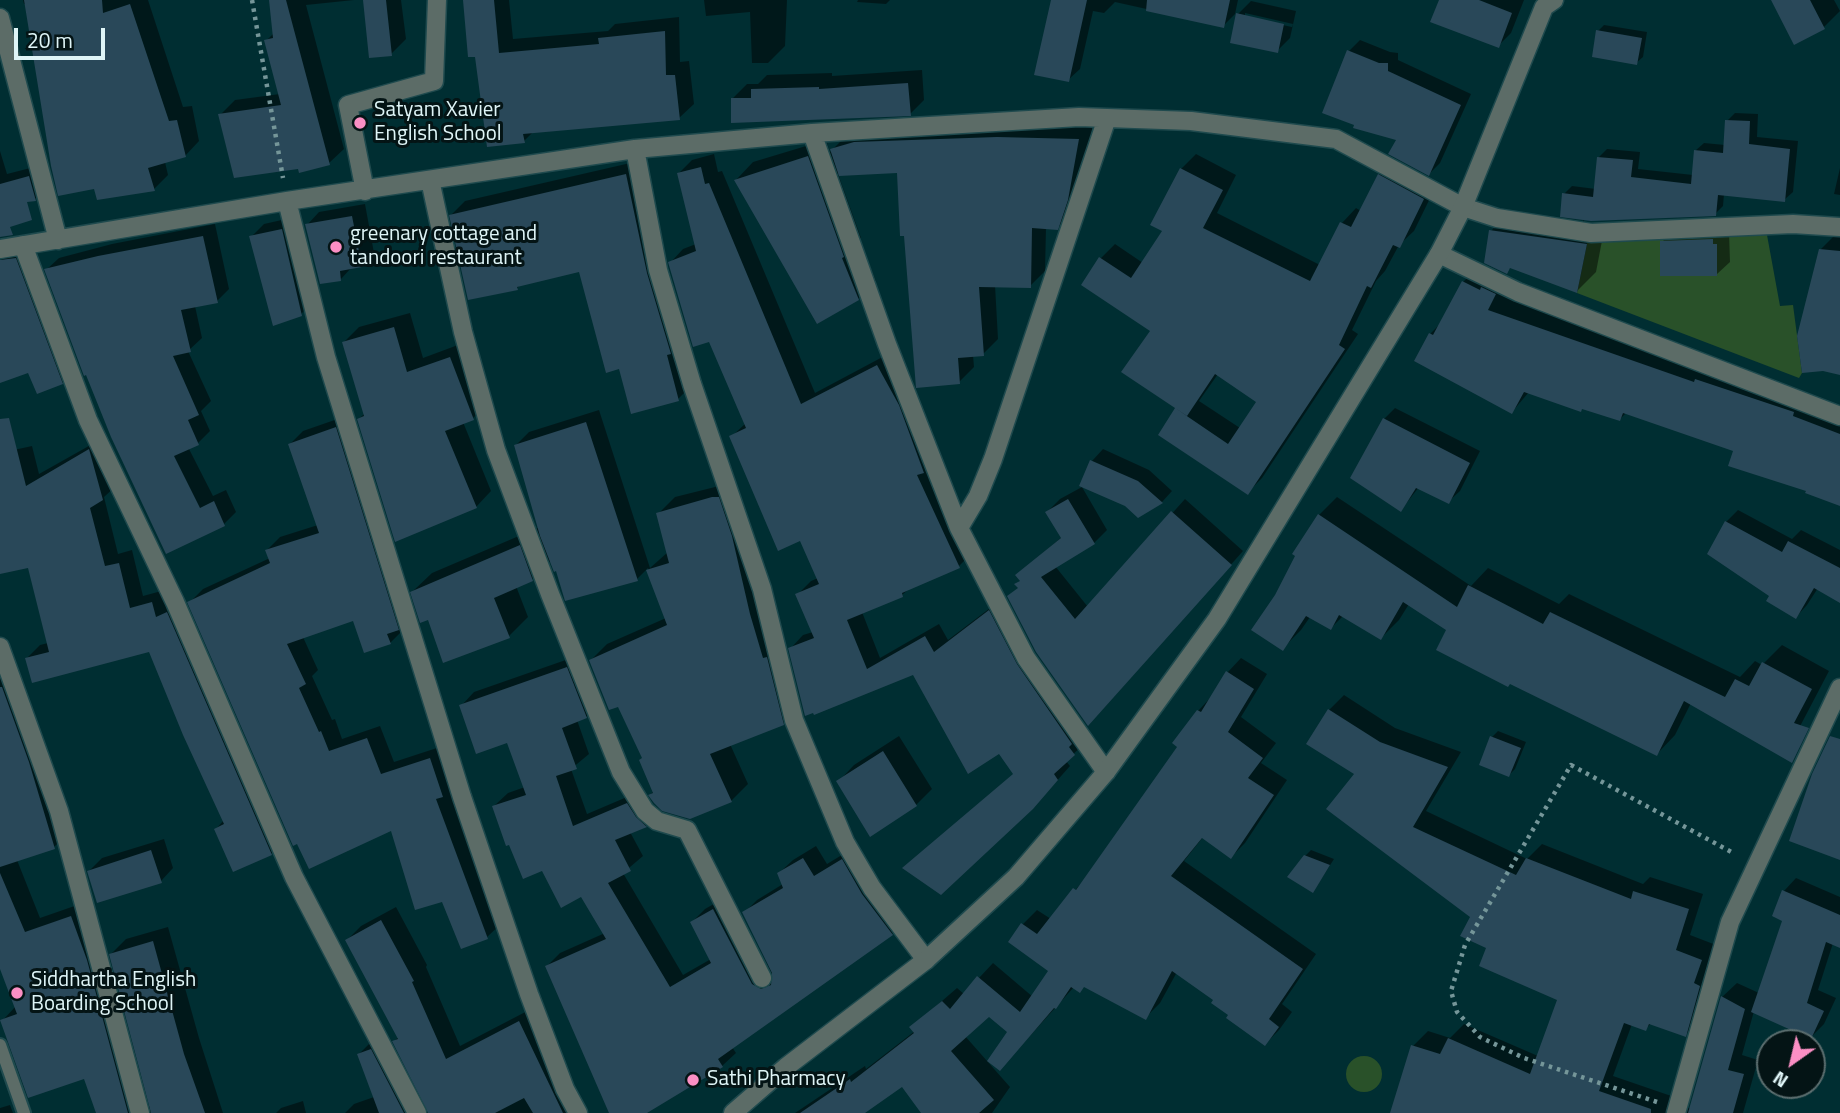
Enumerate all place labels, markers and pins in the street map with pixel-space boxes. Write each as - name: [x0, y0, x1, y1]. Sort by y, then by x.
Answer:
- place label: Satyam Xavier English School: [374, 98, 502, 148]
- marker: Satyam Xavier English School: [352, 115, 368, 131]
- place label: greenary cottage and tandoori restaurant: [350, 222, 537, 272]
- marker: greenary cottage and tandoori restaurant: [328, 239, 344, 255]
- place label: Siddhartha English Boarding School: [31, 968, 196, 1018]
- marker: Siddhartha English Boarding School: [9, 985, 25, 1001]
- place label: Sathi Pharmacy: [707, 1067, 846, 1093]
- marker: Sathi Pharmacy: [685, 1072, 701, 1088]

